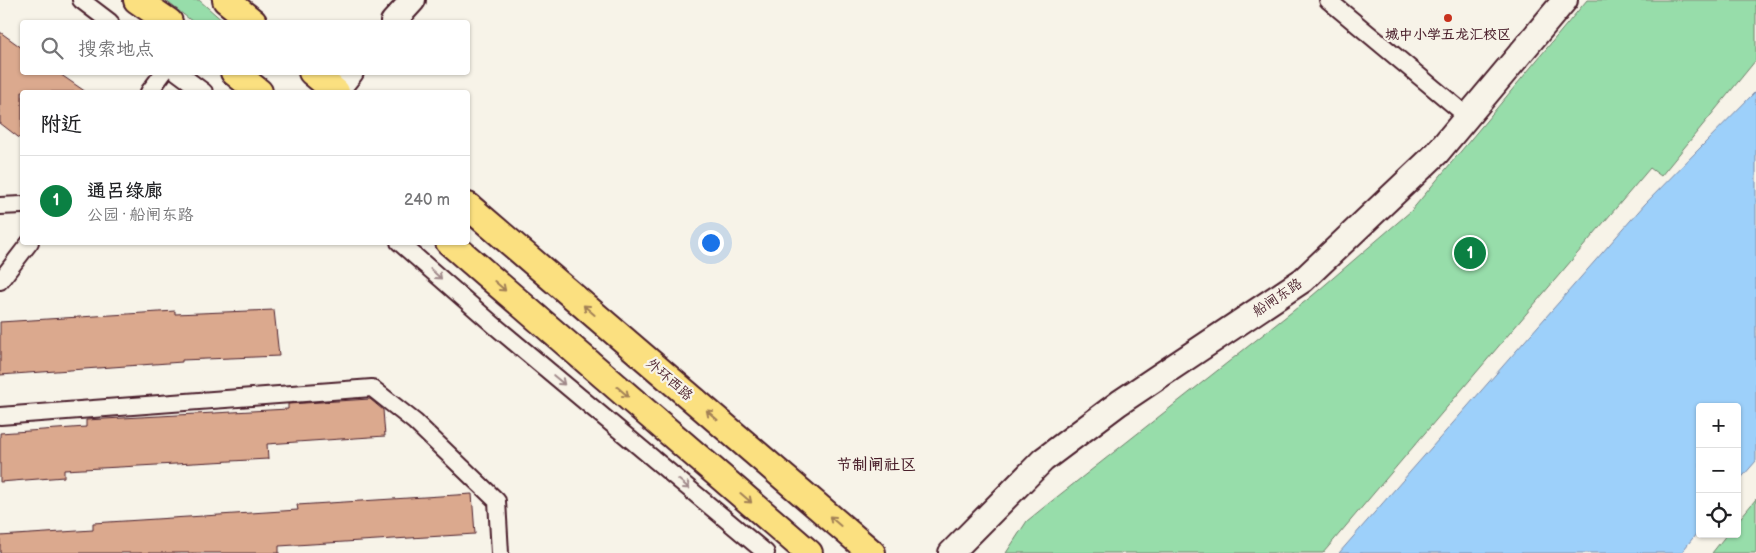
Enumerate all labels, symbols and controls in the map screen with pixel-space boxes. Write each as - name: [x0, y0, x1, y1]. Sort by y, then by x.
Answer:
- marker: 城中小学五龙汇校区: [1442, 12, 1454, 24]
- search box: [20, 20, 470, 75]
- place label: 城中小学五龙汇校区: [1385, 26, 1511, 43]
- icon: search: [38, 34, 66, 62]
- text: 搜索地点: [78, 38, 154, 61]
- text: 附近: [40, 112, 82, 137]
- text: 通吕绿廊: [87, 180, 163, 203]
- text: 1: [53, 191, 59, 210]
- text: 240 m: [404, 191, 450, 210]
- text: 公园 · 船闸东路: [87, 206, 193, 225]
- your location: [698, 230, 724, 256]
- pin: 1: [1454, 234, 1486, 272]
- one-way arrow: [430, 268, 443, 279]
- street label: 船闸东路: [1249, 275, 1305, 320]
- one-way arrow: [493, 280, 506, 292]
- one-way arrow: [582, 304, 595, 315]
- street label: 外环西路: [643, 355, 696, 404]
- one-way arrow: [553, 374, 566, 385]
- one-way arrow: [616, 386, 629, 398]
- map controls: [1696, 403, 1741, 538]
- button: +: [1696, 403, 1741, 448]
- one-way arrow: [705, 410, 718, 421]
- button: −: [1696, 448, 1741, 493]
- district label: 节制闸社区: [836, 456, 916, 475]
- one-way arrow: [677, 478, 690, 489]
- one-way arrow: [739, 492, 752, 504]
- button: locate: [1696, 493, 1741, 538]
- one-way arrow: [829, 516, 842, 527]

